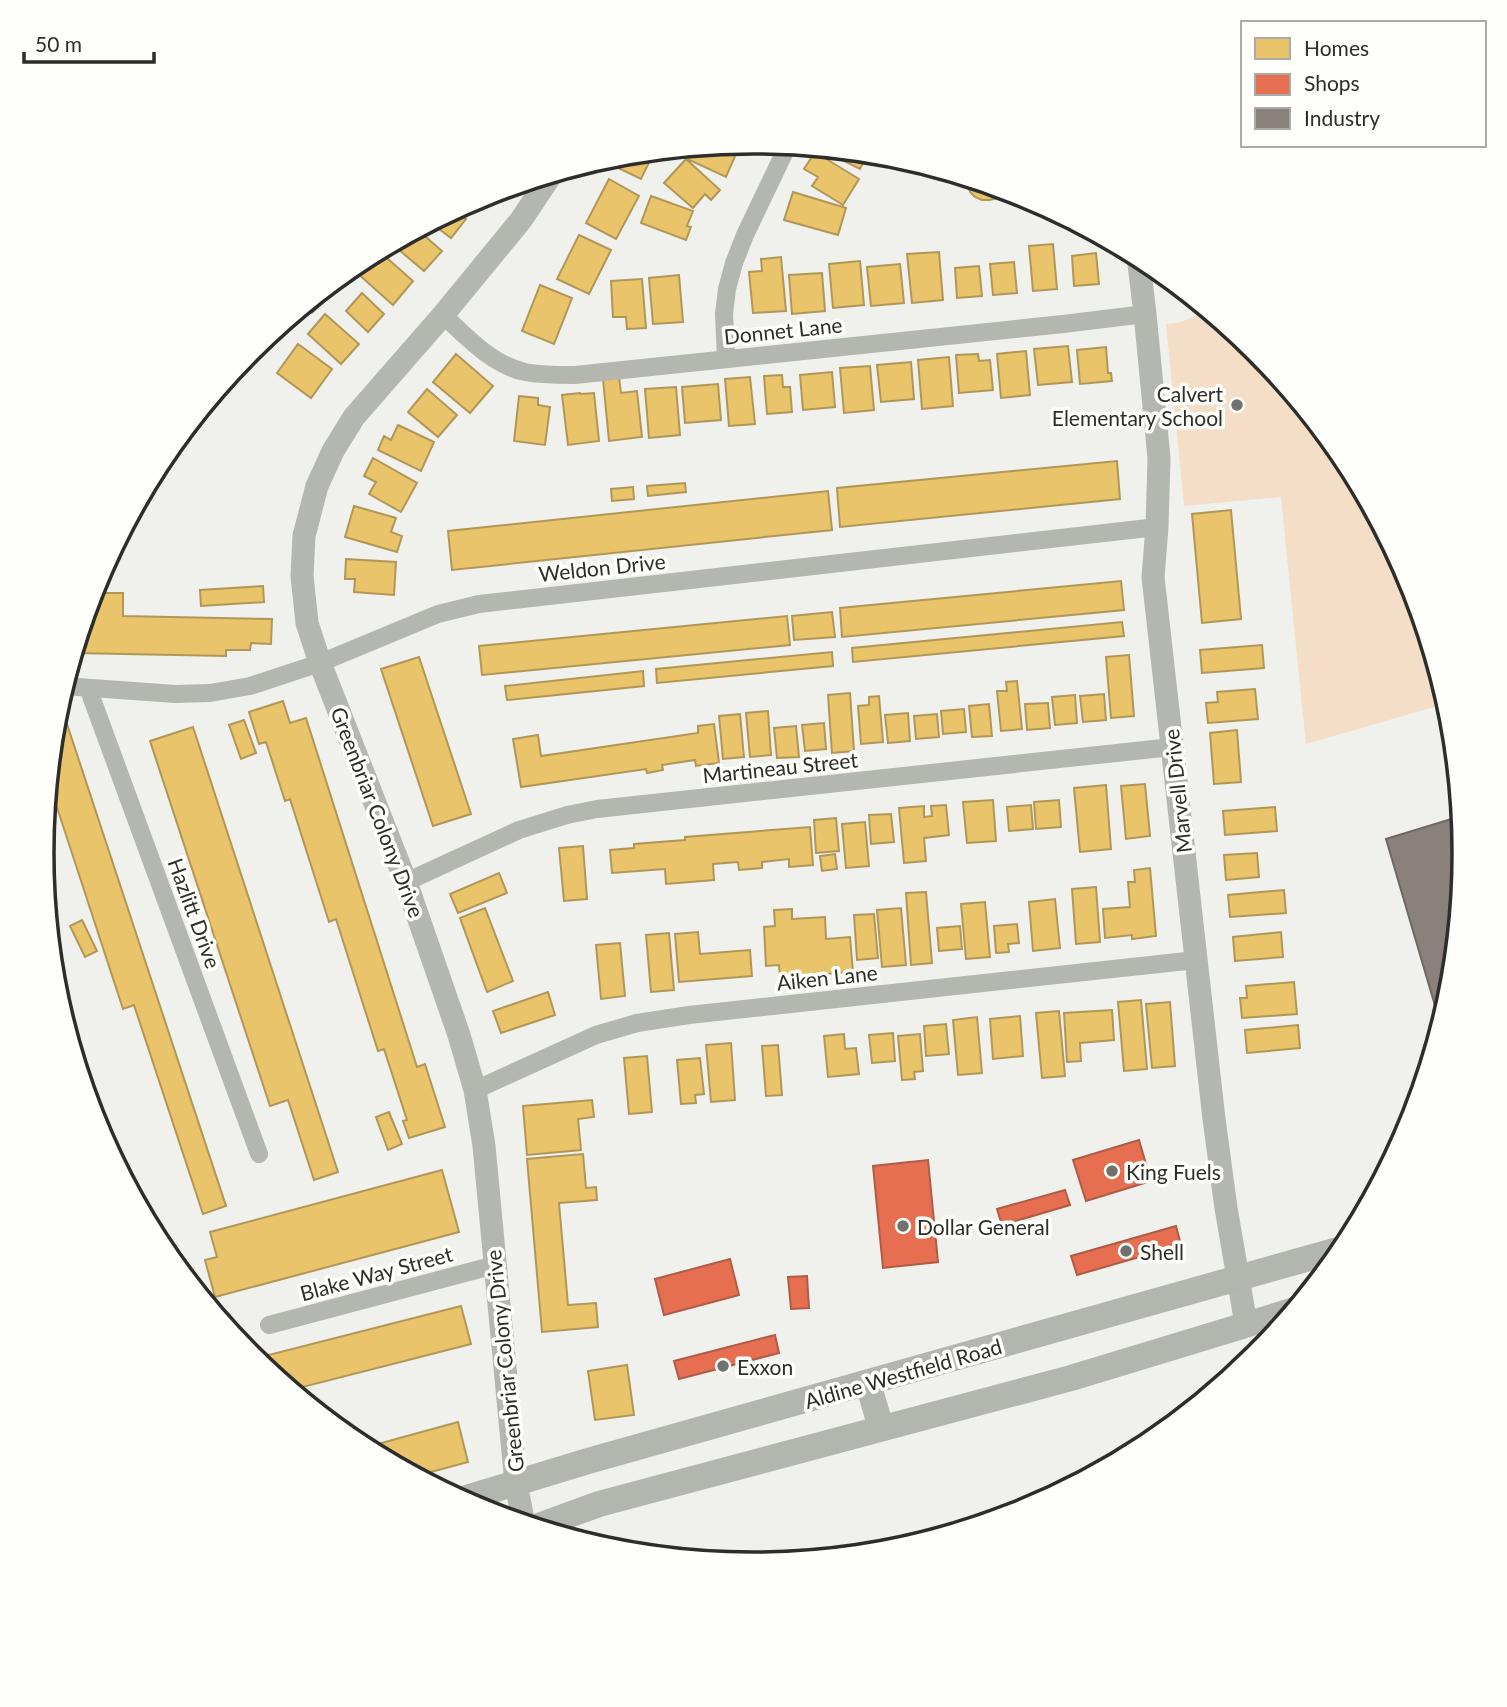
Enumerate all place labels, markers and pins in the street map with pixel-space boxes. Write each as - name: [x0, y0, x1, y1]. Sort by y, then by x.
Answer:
- place label: Calvert Elementary School: [1052, 381, 1223, 430]
- marker: Calvert Elementary School: [1229, 397, 1245, 413]
- place label: King Fuels: [1126, 1159, 1221, 1184]
- marker: King Fuels: [1104, 1163, 1120, 1179]
- place label: Dollar General: [917, 1214, 1050, 1239]
- marker: Dollar General: [895, 1218, 911, 1234]
- place label: Shell: [1140, 1239, 1184, 1264]
- marker: Shell: [1118, 1243, 1134, 1259]
- place label: Exxon: [737, 1354, 793, 1379]
- marker: Exxon: [715, 1358, 731, 1374]

